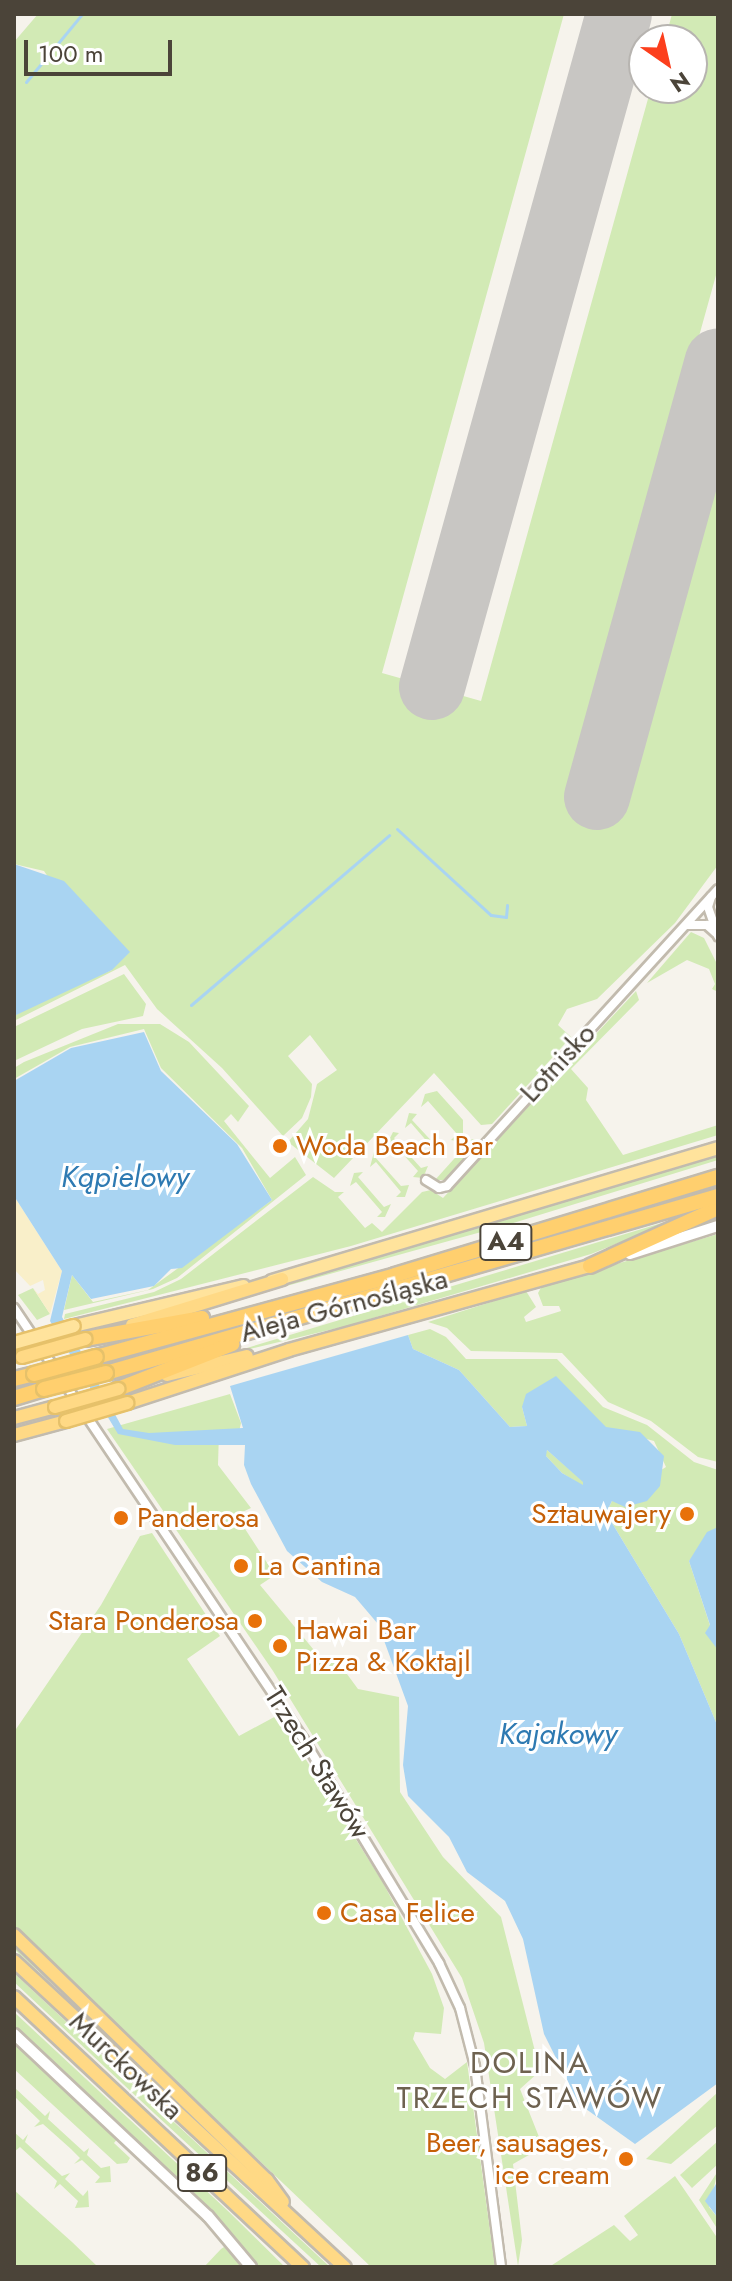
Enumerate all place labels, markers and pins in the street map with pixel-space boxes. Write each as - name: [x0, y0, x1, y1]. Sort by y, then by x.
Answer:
- place label: Woda Beach Bar: [296, 1129, 493, 1163]
- marker: Woda Beach Bar: [271, 1137, 289, 1155]
- place label: Sztauwajery: [531, 1497, 671, 1531]
- place label: Panderosa: [137, 1501, 259, 1535]
- marker: Sztauwajery: [678, 1505, 696, 1523]
- marker: Panderosa: [112, 1509, 130, 1527]
- place label: La Cantina: [257, 1549, 381, 1583]
- marker: La Cantina: [232, 1557, 250, 1575]
- place label: Stara Ponderosa: [48, 1604, 239, 1638]
- marker: Stara Ponderosa: [246, 1612, 264, 1630]
- place label: Hawai Bar Pizza & Koktajl: [296, 1613, 471, 1679]
- marker: Hawai Bar Pizza & Koktajl: [271, 1637, 289, 1655]
- place label: Casa Felice: [340, 1896, 475, 1930]
- marker: Casa Felice: [315, 1904, 333, 1922]
- place label: Beer, sausages, ice cream: [426, 2126, 610, 2192]
- marker: Beer, sausages, ice cream: [617, 2150, 635, 2168]

